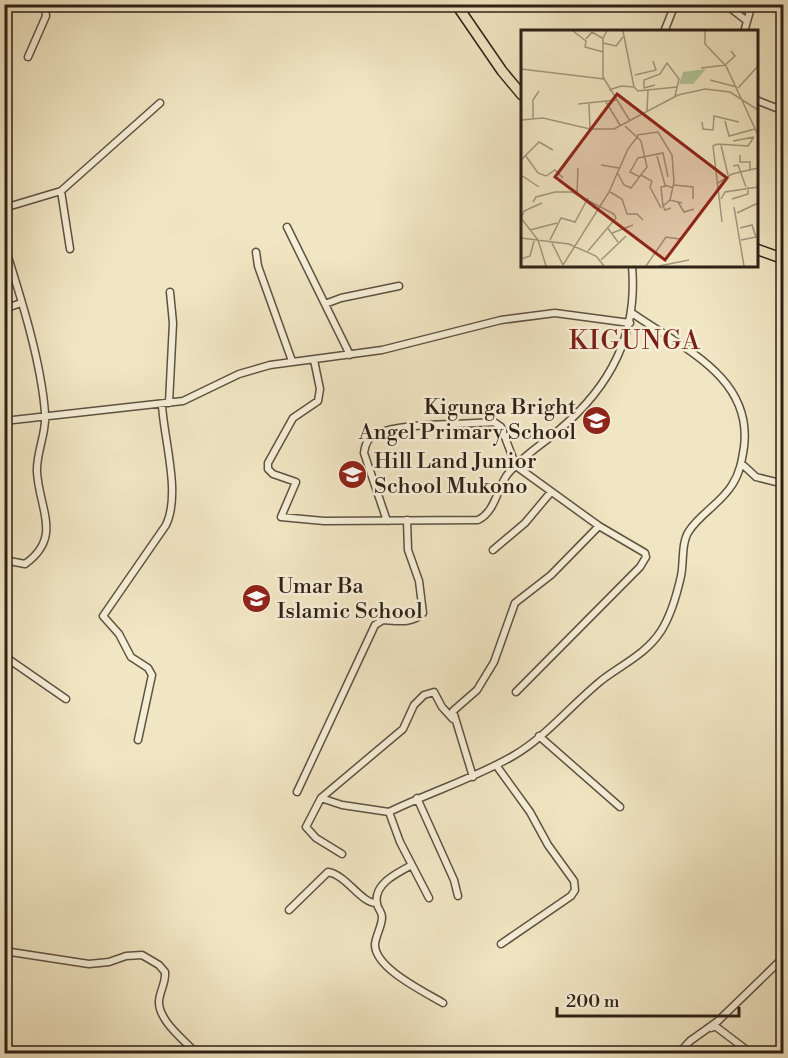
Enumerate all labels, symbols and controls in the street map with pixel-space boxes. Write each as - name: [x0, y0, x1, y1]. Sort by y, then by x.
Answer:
- inset map: [521, 30, 758, 267]
- district label: KIGUNGA: [569, 325, 701, 357]
- place label: Kigunga Bright Angel Primary School: [357, 394, 576, 446]
- school or university icon: Kigunga Bright Angel Primary School: [581, 404, 613, 436]
- place label: Hill Land Junior School Mukono: [374, 448, 536, 500]
- school or university icon: Hill Land Junior School Mukono: [337, 458, 369, 490]
- place label: Umar Ba Islamic School: [277, 573, 423, 625]
- school or university icon: Umar Ba Islamic School: [240, 583, 272, 615]
- scale bar: [557, 980, 738, 1018]
- text: 200 m: [566, 990, 620, 1013]

